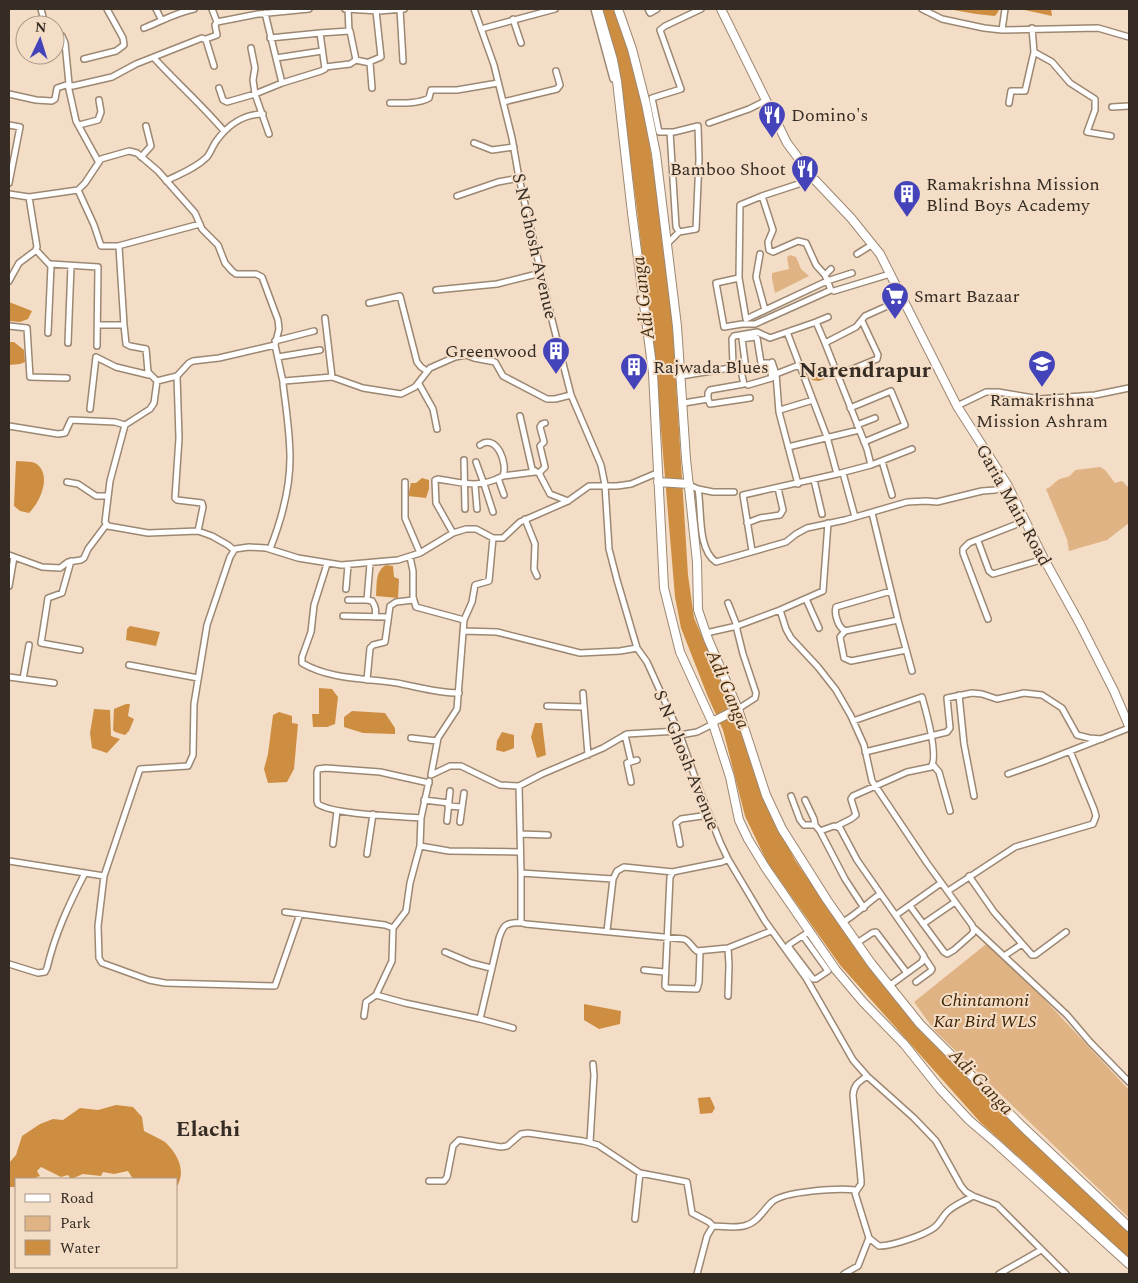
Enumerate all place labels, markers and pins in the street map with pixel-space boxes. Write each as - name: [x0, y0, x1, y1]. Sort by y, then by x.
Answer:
- restaurant icon: Domino's: [757, 100, 787, 139]
- place label: Domino's: [791, 102, 868, 129]
- restaurant icon: Bamboo Shoot: [790, 154, 820, 193]
- place label: Bamboo Shoot: [670, 156, 786, 183]
- place label: Ramakrishna Mission Blind Boys Academy: [926, 171, 1100, 219]
- building icon: Ramakrishna Mission Blind Boys Academy: [892, 179, 922, 218]
- supermarket icon: Smart Bazaar: [880, 281, 910, 320]
- place label: Smart Bazaar: [914, 283, 1020, 310]
- building icon: Greenwood: [541, 336, 571, 375]
- place label: Greenwood: [445, 338, 537, 365]
- school or university icon: Ramakrishna Mission Ashram: [1027, 349, 1057, 388]
- building icon: Rajwada Blues: [619, 352, 649, 391]
- place label: Rajwada Blues: [653, 354, 769, 381]
- place label: Ramakrishna Mission Ashram: [976, 387, 1108, 435]

